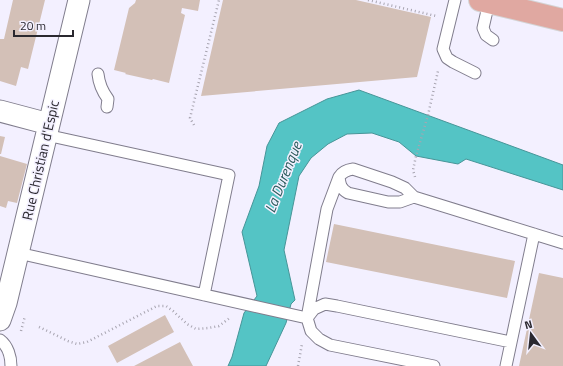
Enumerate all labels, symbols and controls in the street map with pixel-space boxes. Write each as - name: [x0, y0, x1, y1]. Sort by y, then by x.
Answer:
- scale bar: [14, 12, 73, 38]
- text: 20 m: [20, 16, 46, 35]
- street label: Rue Christian d'Espic: [16, 98, 64, 222]
- water label: La Durenque: [258, 137, 308, 216]
- north arrow: [511, 314, 551, 354]
- text: N: [523, 316, 534, 333]

